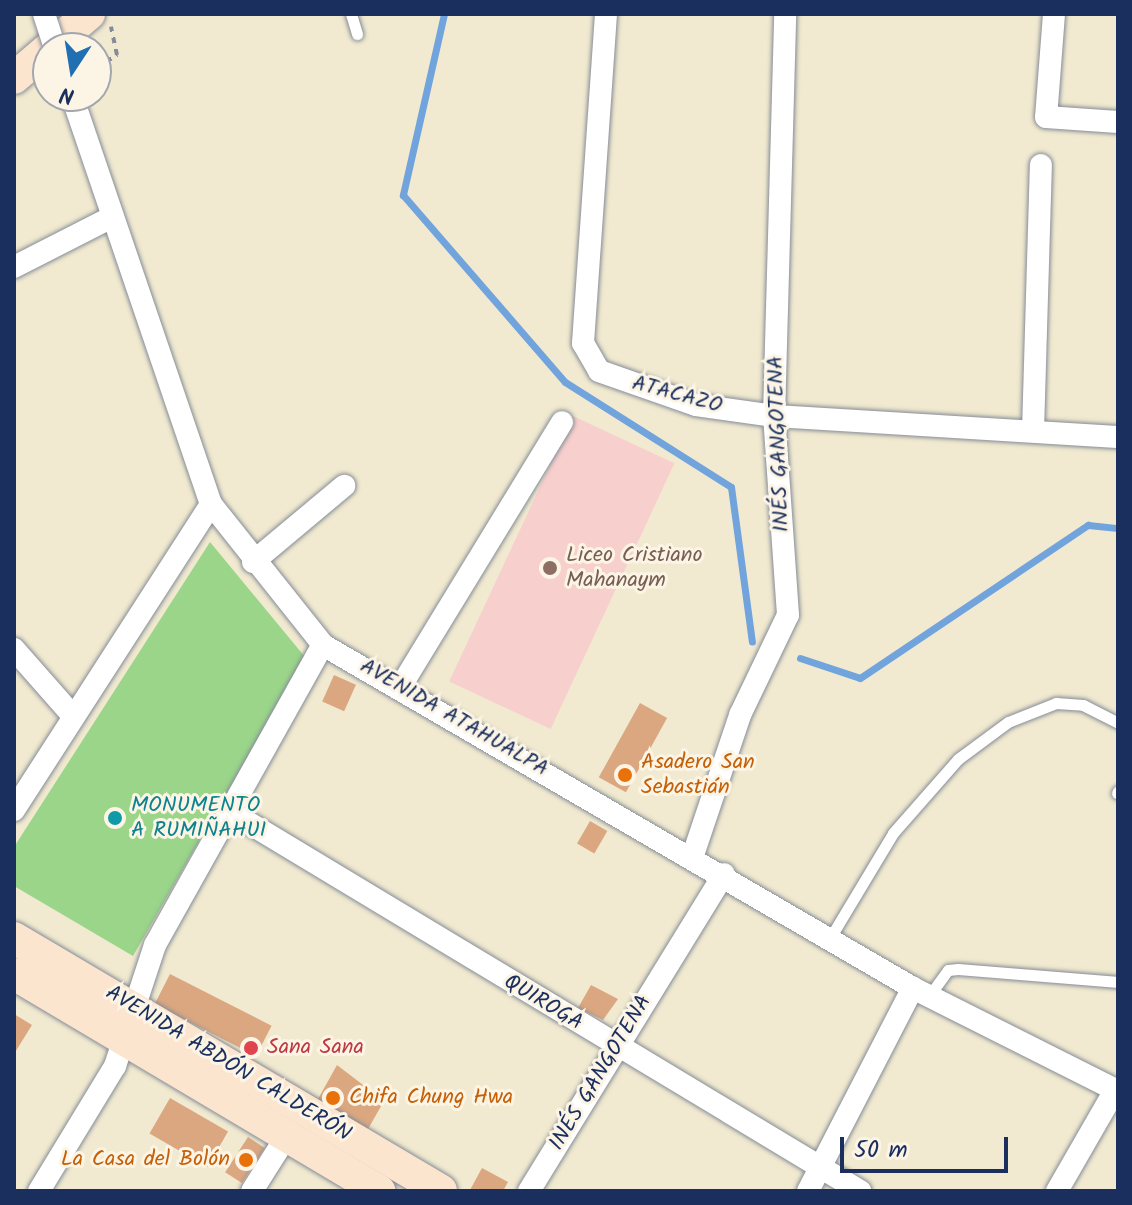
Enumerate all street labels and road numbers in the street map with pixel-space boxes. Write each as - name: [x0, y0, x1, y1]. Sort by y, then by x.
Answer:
- street label: INÉS GANGOTENA: [763, 355, 795, 533]
- street label: ATACAZO: [629, 370, 725, 420]
- street label: AVENIDA ATAHUALPA: [355, 653, 553, 783]
- street label: QUIROGA: [499, 969, 587, 1037]
- street label: AVENIDA ABDÓN CALDERÓN: [100, 980, 356, 1148]
- street label: INÉS GANGOTENA: [544, 990, 658, 1156]

